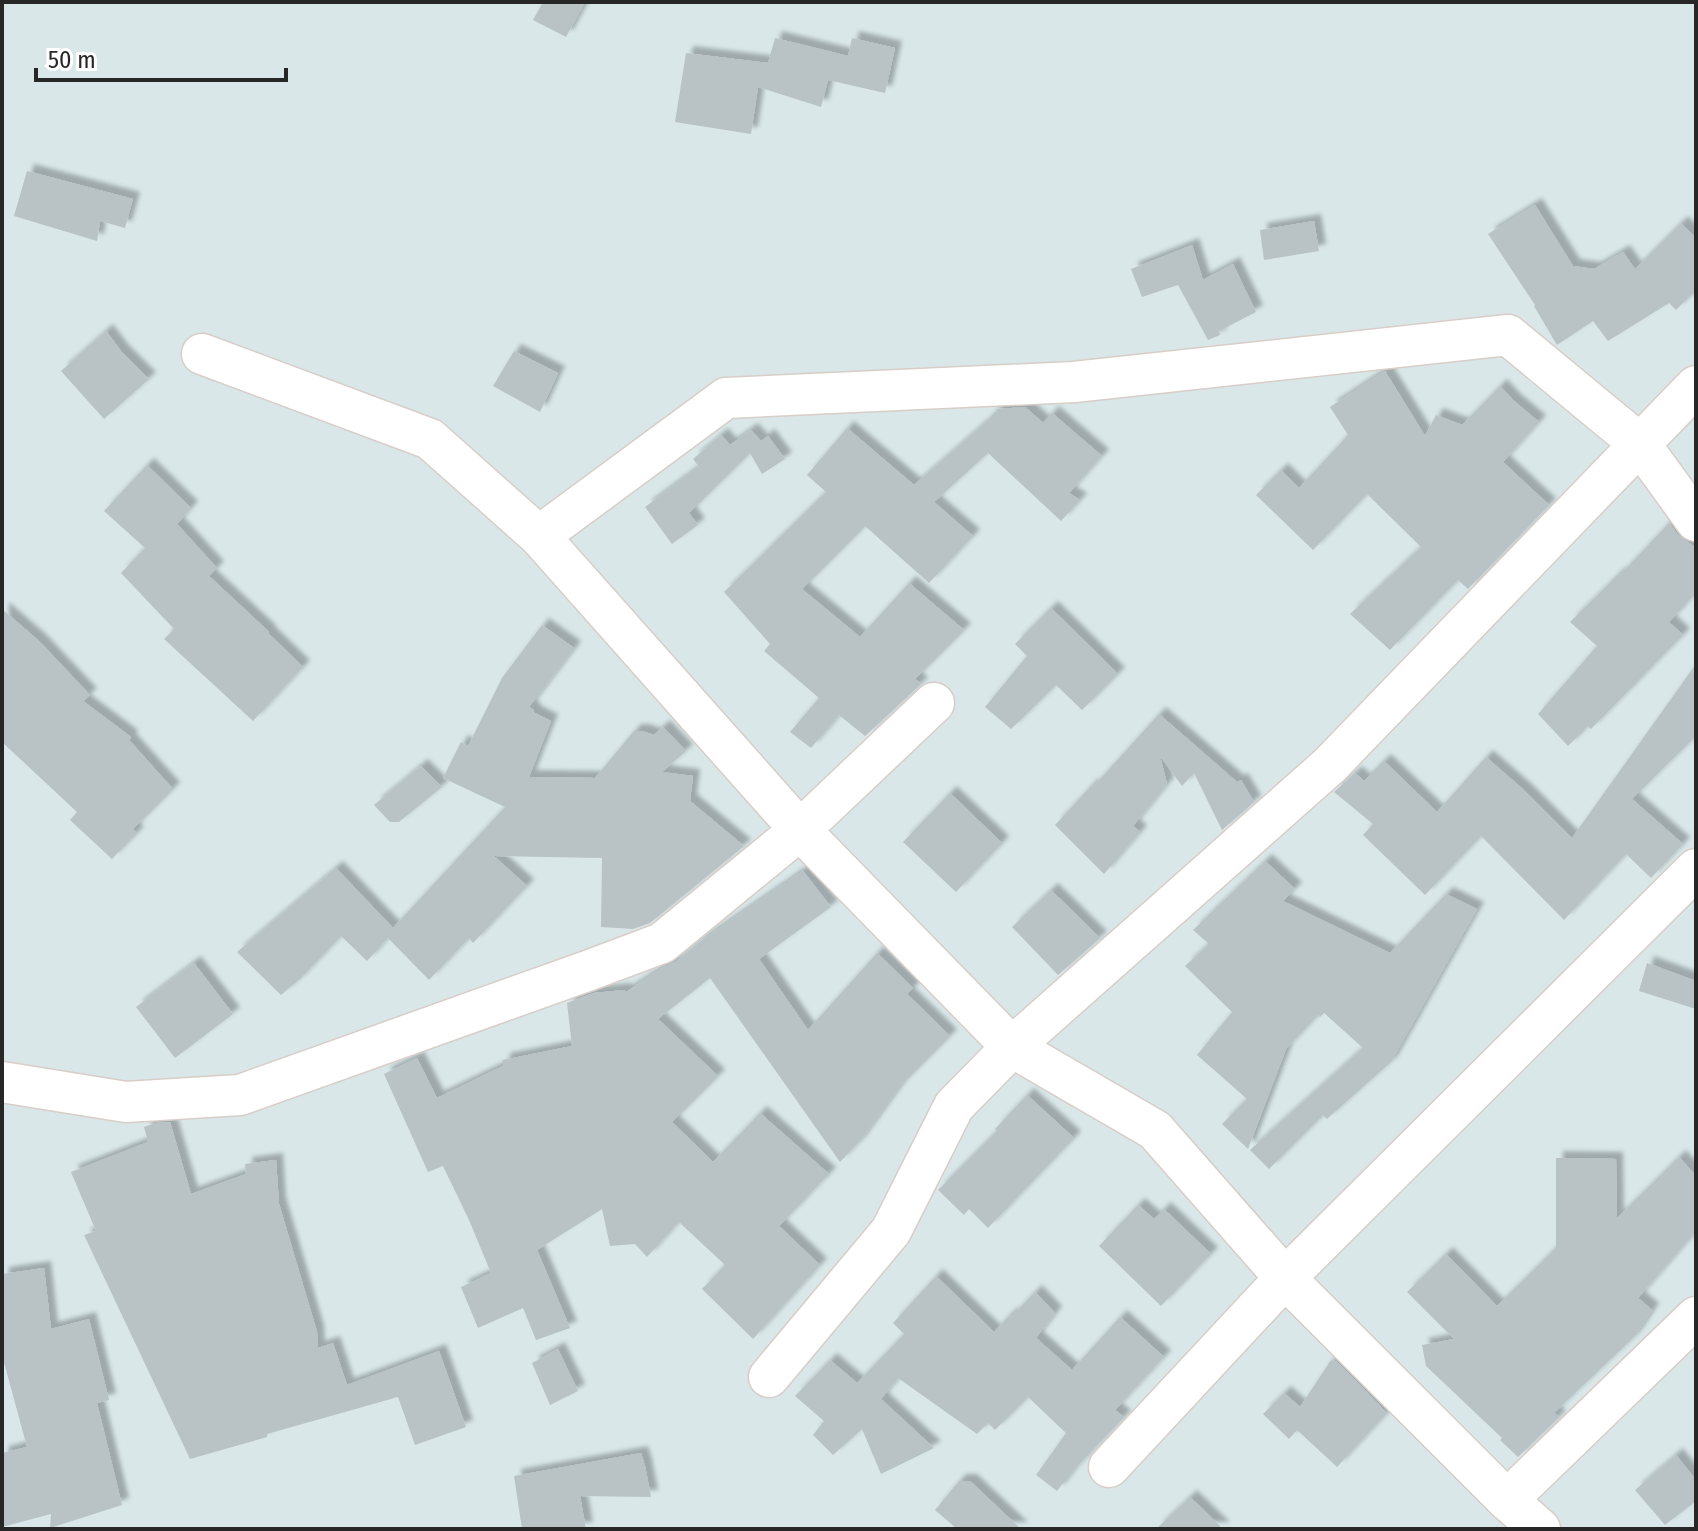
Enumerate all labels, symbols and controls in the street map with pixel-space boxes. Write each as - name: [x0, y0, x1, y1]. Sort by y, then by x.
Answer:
- scale bar: [36, 32, 286, 82]
- text: 50 m: [48, 46, 96, 74]

